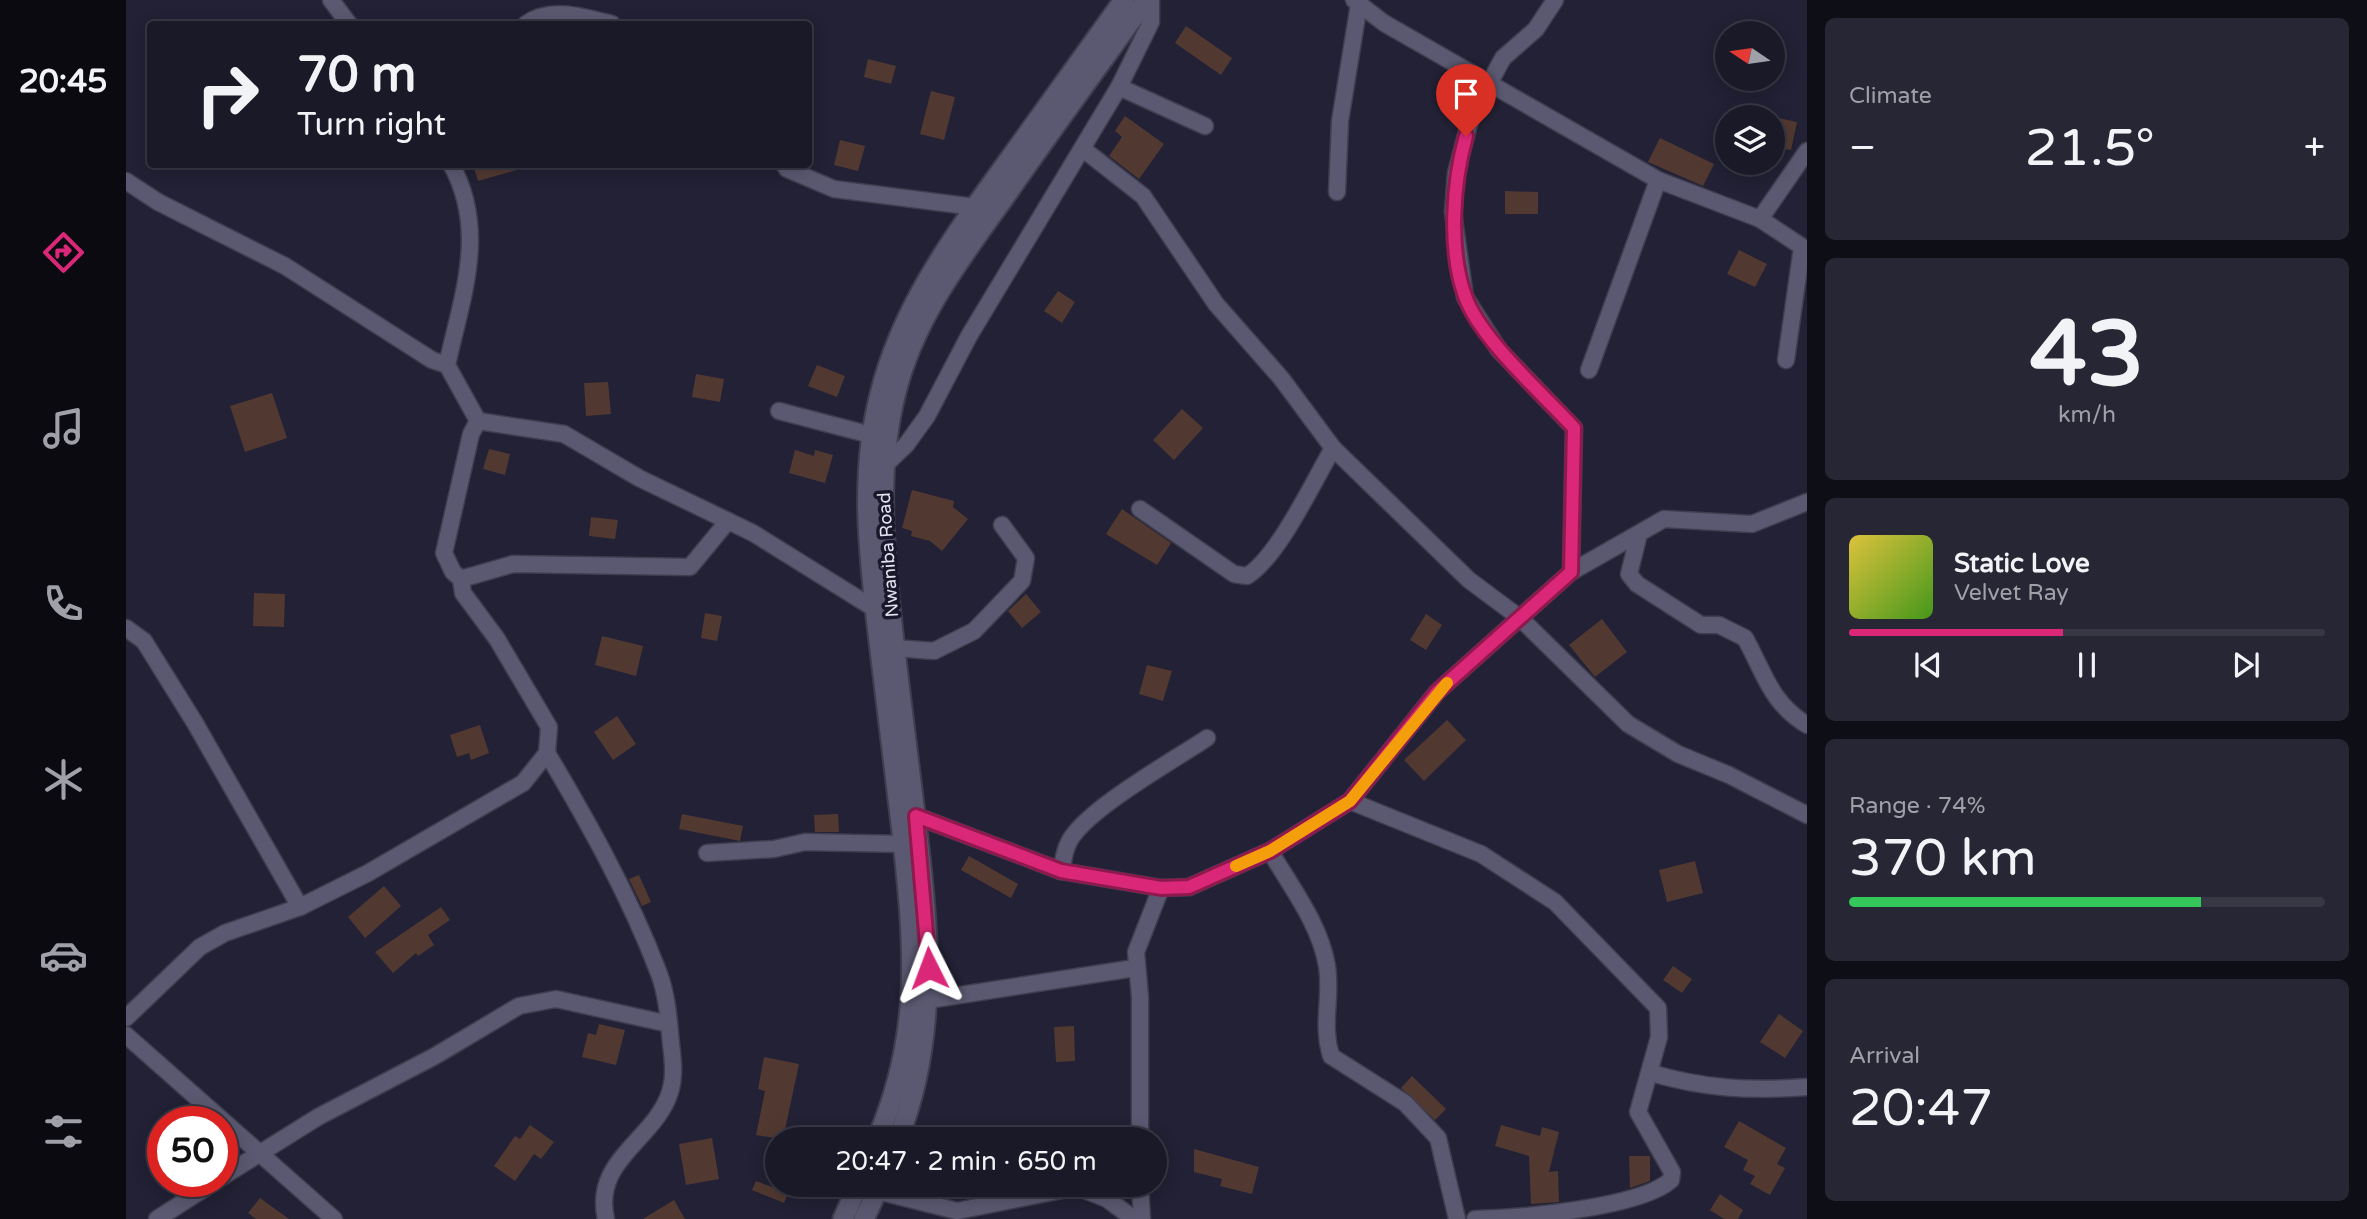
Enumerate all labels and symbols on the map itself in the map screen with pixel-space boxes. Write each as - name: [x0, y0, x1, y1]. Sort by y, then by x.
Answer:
- north arrow: [1715, 21, 1785, 91]
- pin: [1436, 64, 1496, 136]
- street label: Nwaniba Road: [873, 492, 903, 618]
- position arrow: [892, 931, 966, 1005]
- speed limit sign: 50: [147, 1106, 238, 1197]

